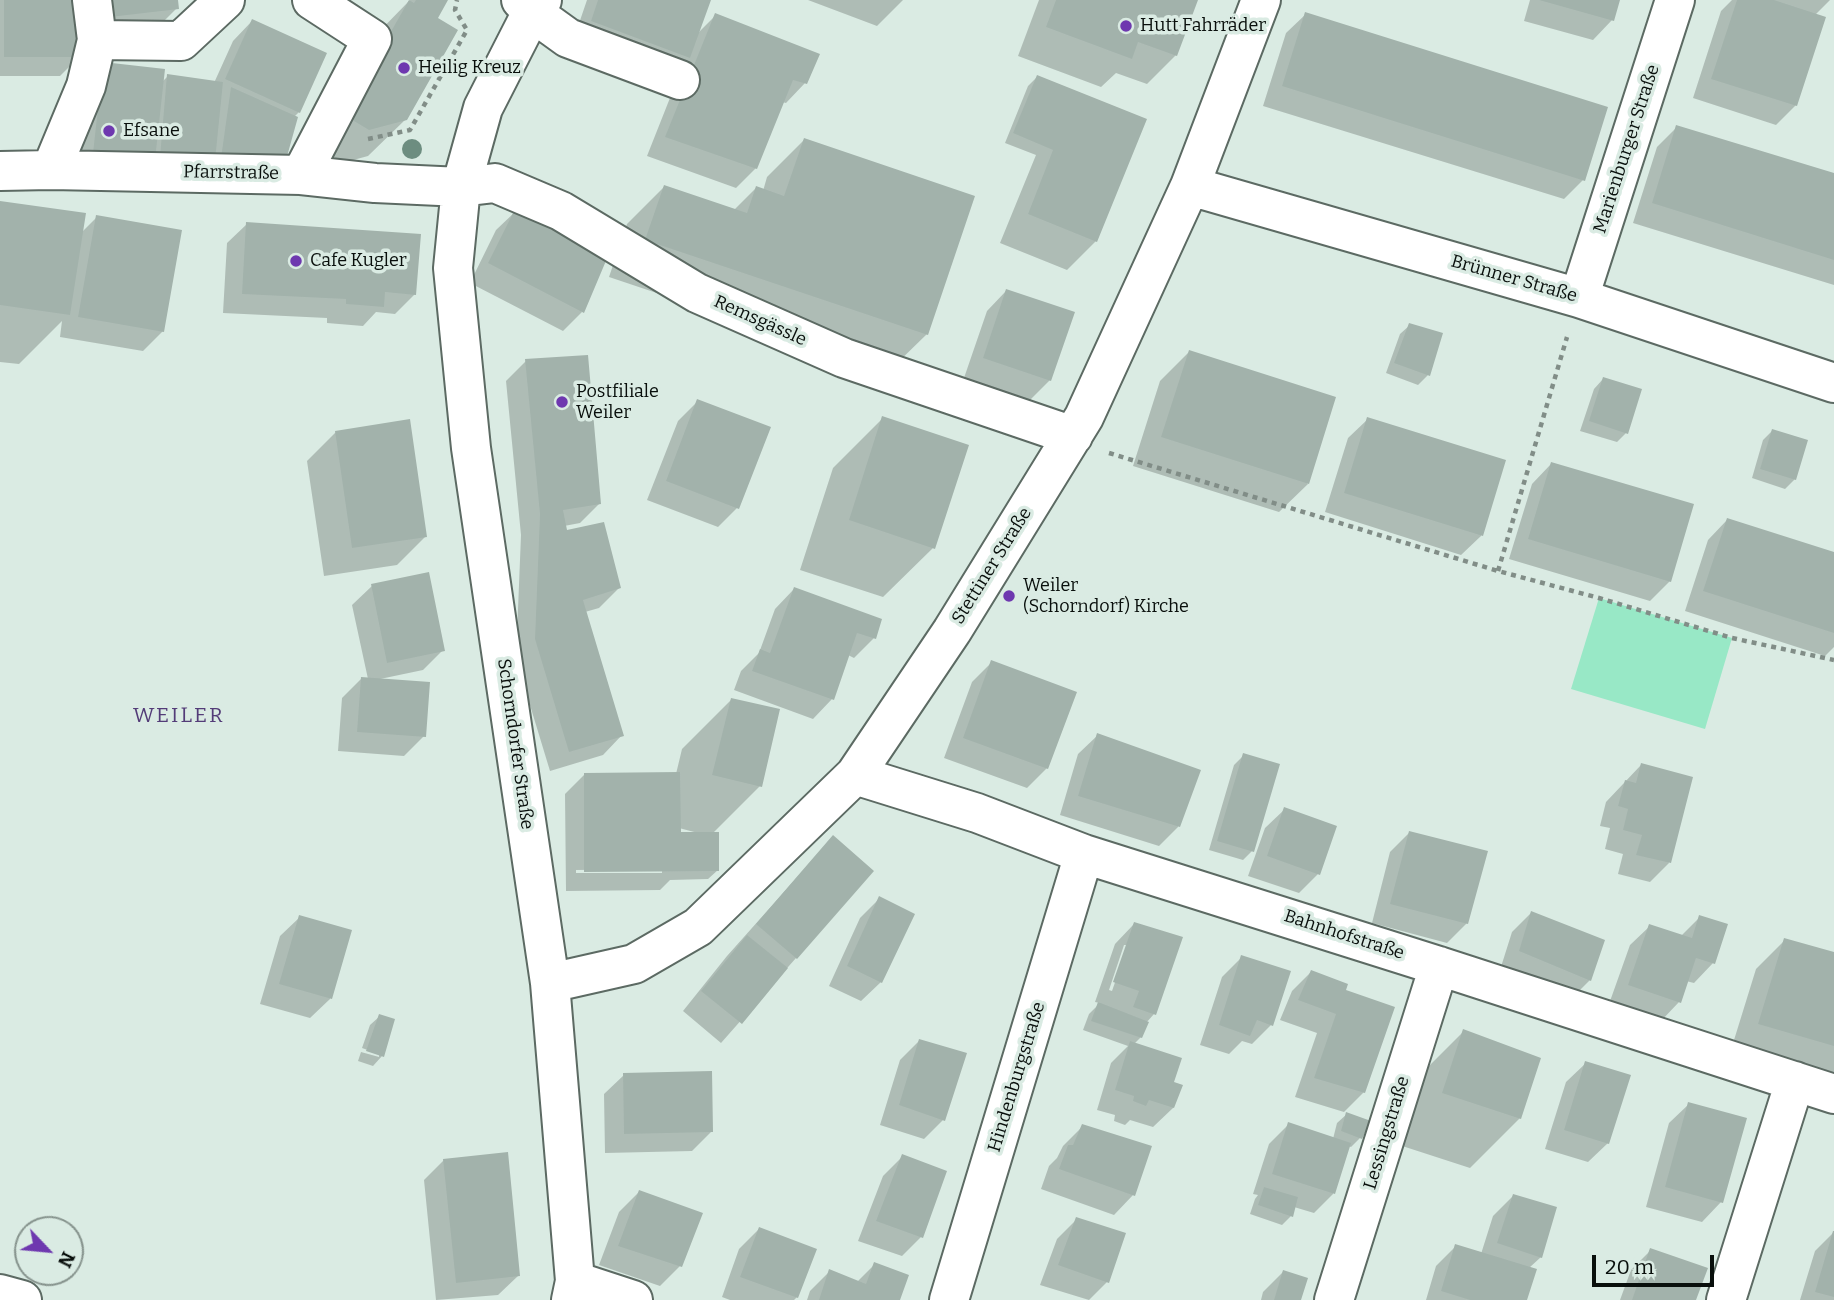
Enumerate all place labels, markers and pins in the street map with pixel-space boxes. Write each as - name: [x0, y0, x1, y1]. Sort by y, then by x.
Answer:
- place label: Hutt Fahrräder: [1140, 15, 1266, 37]
- marker: Hutt Fahrräder: [1118, 18, 1134, 34]
- place label: Heilig Kreuz: [418, 57, 521, 79]
- marker: Heilig Kreuz: [396, 60, 412, 76]
- place label: Efsane: [123, 120, 180, 142]
- marker: Efsane: [101, 123, 117, 139]
- place label: Cafe Kugler: [310, 250, 407, 272]
- marker: Cafe Kugler: [288, 253, 304, 269]
- place label: Postfiliale Weiler: [576, 381, 659, 424]
- marker: Postfiliale Weiler: [554, 394, 570, 410]
- place label: Weiler (Schorndorf) Kirche: [1023, 575, 1189, 618]
- marker: Weiler (Schorndorf) Kirche: [1001, 588, 1017, 604]

